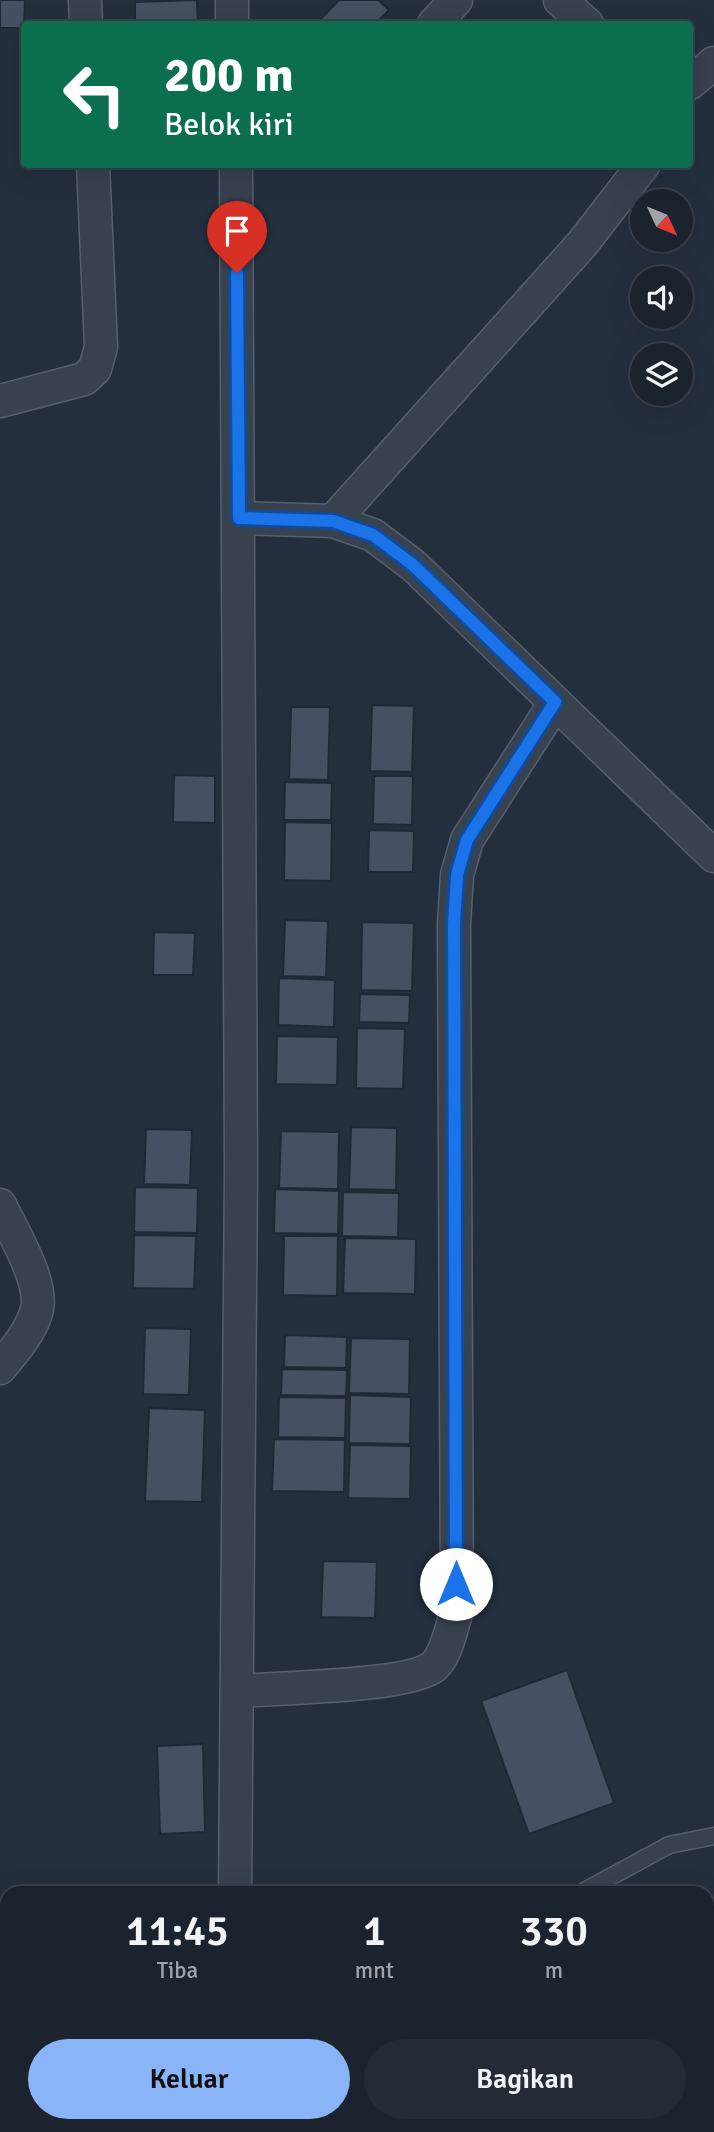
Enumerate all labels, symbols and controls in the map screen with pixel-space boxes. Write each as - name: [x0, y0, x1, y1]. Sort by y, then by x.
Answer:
- text: 200 m: [164, 45, 294, 105]
- icon: left: [49, 49, 140, 140]
- text: Belok kiri: [164, 105, 294, 144]
- north arrow: [630, 189, 693, 252]
- map controls: [630, 189, 693, 406]
- pin: [207, 201, 267, 273]
- icon: arrive: [218, 212, 256, 250]
- button: sound: [630, 266, 693, 329]
- button: layers: [630, 343, 693, 406]
- position arrow: [419, 1547, 493, 1621]
- text: 11:45: [126, 1906, 229, 1957]
- text: 1: [363, 1906, 386, 1957]
- text: 330: [520, 1906, 588, 1957]
- text: Tiba: [157, 1956, 198, 1985]
- text: mnt: [355, 1956, 394, 1985]
- text: m: [545, 1956, 563, 1985]
- button: Keluar: [28, 2039, 350, 2119]
- button: Bagikan: [364, 2039, 686, 2119]

